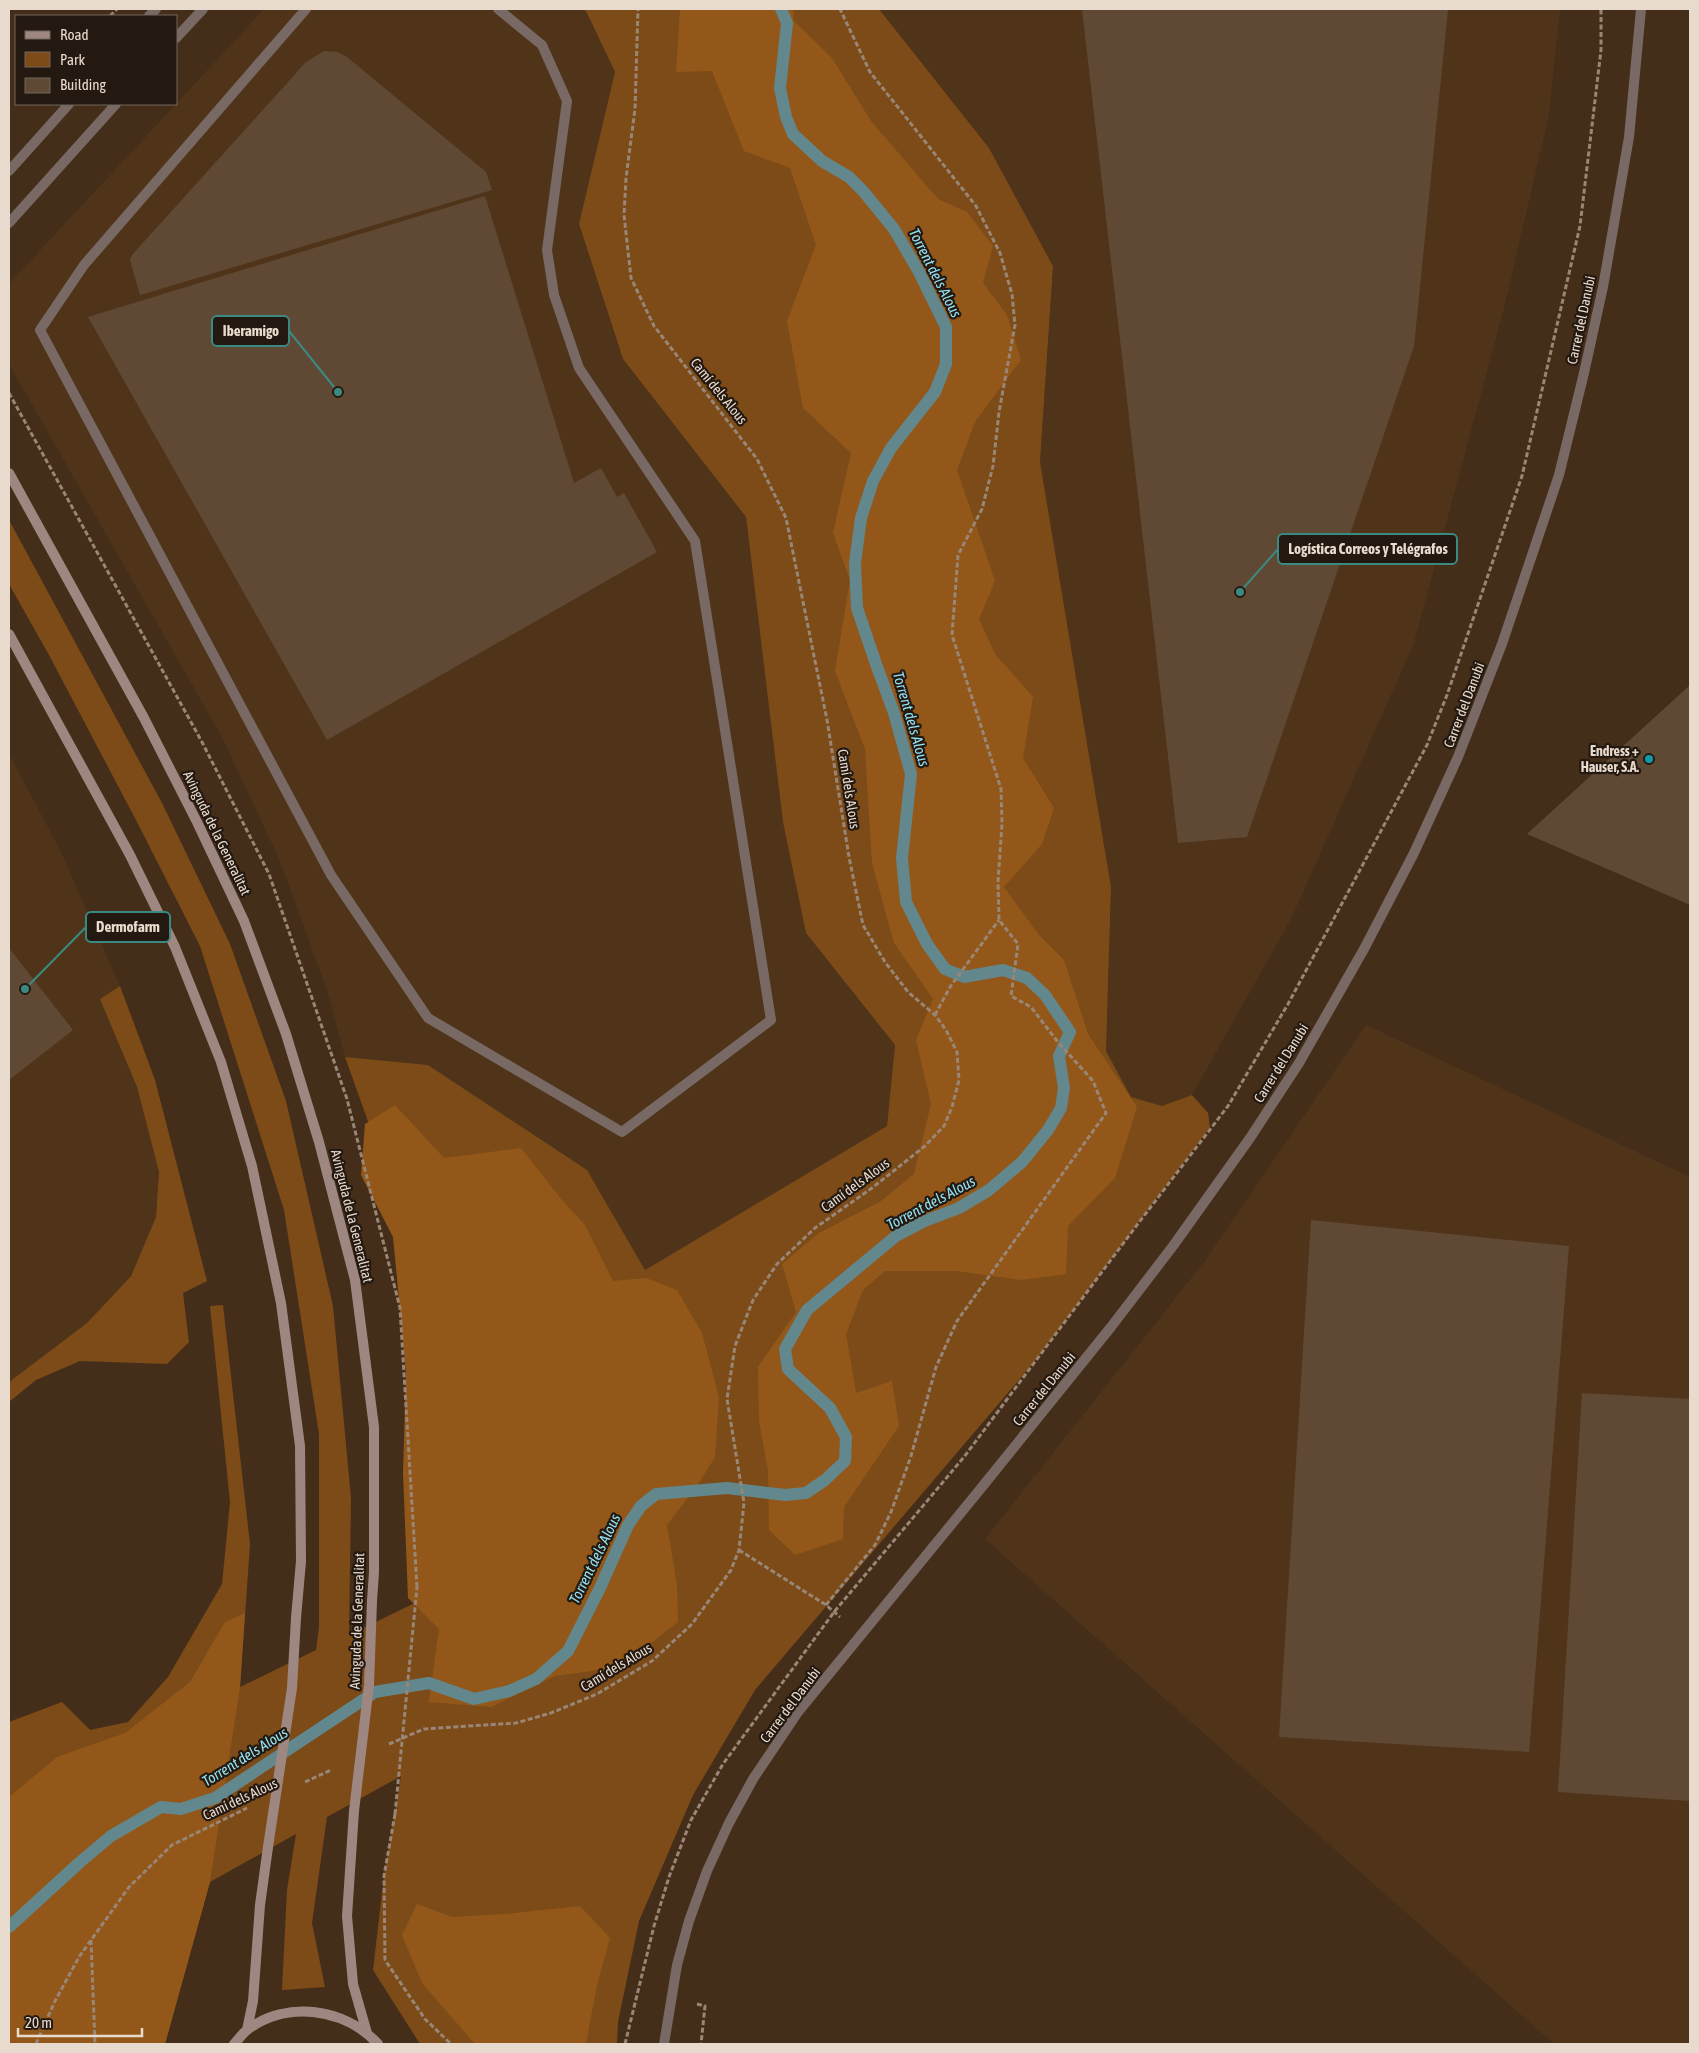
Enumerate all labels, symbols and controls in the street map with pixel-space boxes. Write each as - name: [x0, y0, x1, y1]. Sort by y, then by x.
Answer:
- legend: [15, 15, 178, 105]
- text: Road: [60, 26, 89, 43]
- text: Park: [60, 51, 85, 68]
- text: Building: [60, 76, 106, 93]
- water label: Torrent dels Alous: [906, 225, 965, 320]
- street label: Carrer del Danubi: [1564, 274, 1598, 366]
- callout: Iberamigo: [212, 316, 289, 346]
- text: Iberamigo: [223, 322, 279, 339]
- street label: Camí dels Alous: [688, 355, 751, 427]
- callout: Logística Correos y Telégrafos: [1278, 534, 1457, 564]
- text: Logística Correos y Telégrafos: [1288, 540, 1448, 557]
- street label: Carrer del Danubi: [1440, 660, 1488, 750]
- water label: Torrent dels Alous: [890, 670, 933, 768]
- place label: Endress + Hauser, S.A.: [1581, 743, 1639, 775]
- street label: Camí dels Alous: [835, 748, 863, 830]
- marker: Endress + Hauser, S.A.: [1643, 753, 1655, 765]
- street label: Avinguda de la Generalitat: [180, 768, 254, 898]
- callout: Dermofarm: [86, 912, 170, 942]
- text: Dermofarm: [96, 918, 160, 935]
- street label: Carrer del Danubi: [1250, 1021, 1312, 1105]
- street label: Avinguda de la Generalitat: [328, 1148, 376, 1284]
- street label: Camí dels Alous: [818, 1155, 892, 1215]
- water label: Torrent dels Alous: [884, 1172, 978, 1233]
- street label: Carrer del Danubi: [1010, 1349, 1078, 1429]
- water label: Torrent dels Alous: [566, 1511, 624, 1606]
- street label: Avinguda de la Generalitat: [347, 1553, 367, 1689]
- street label: Camí dels Alous: [577, 1639, 655, 1695]
- street label: Carrer del Danubi: [757, 1664, 823, 1746]
- water label: Torrent dels Alous: [199, 1724, 291, 1790]
- street label: Camí dels Alous: [200, 1775, 280, 1823]
- scale bar: [18, 2006, 141, 2038]
- text: 20 m: [25, 2014, 52, 2031]

